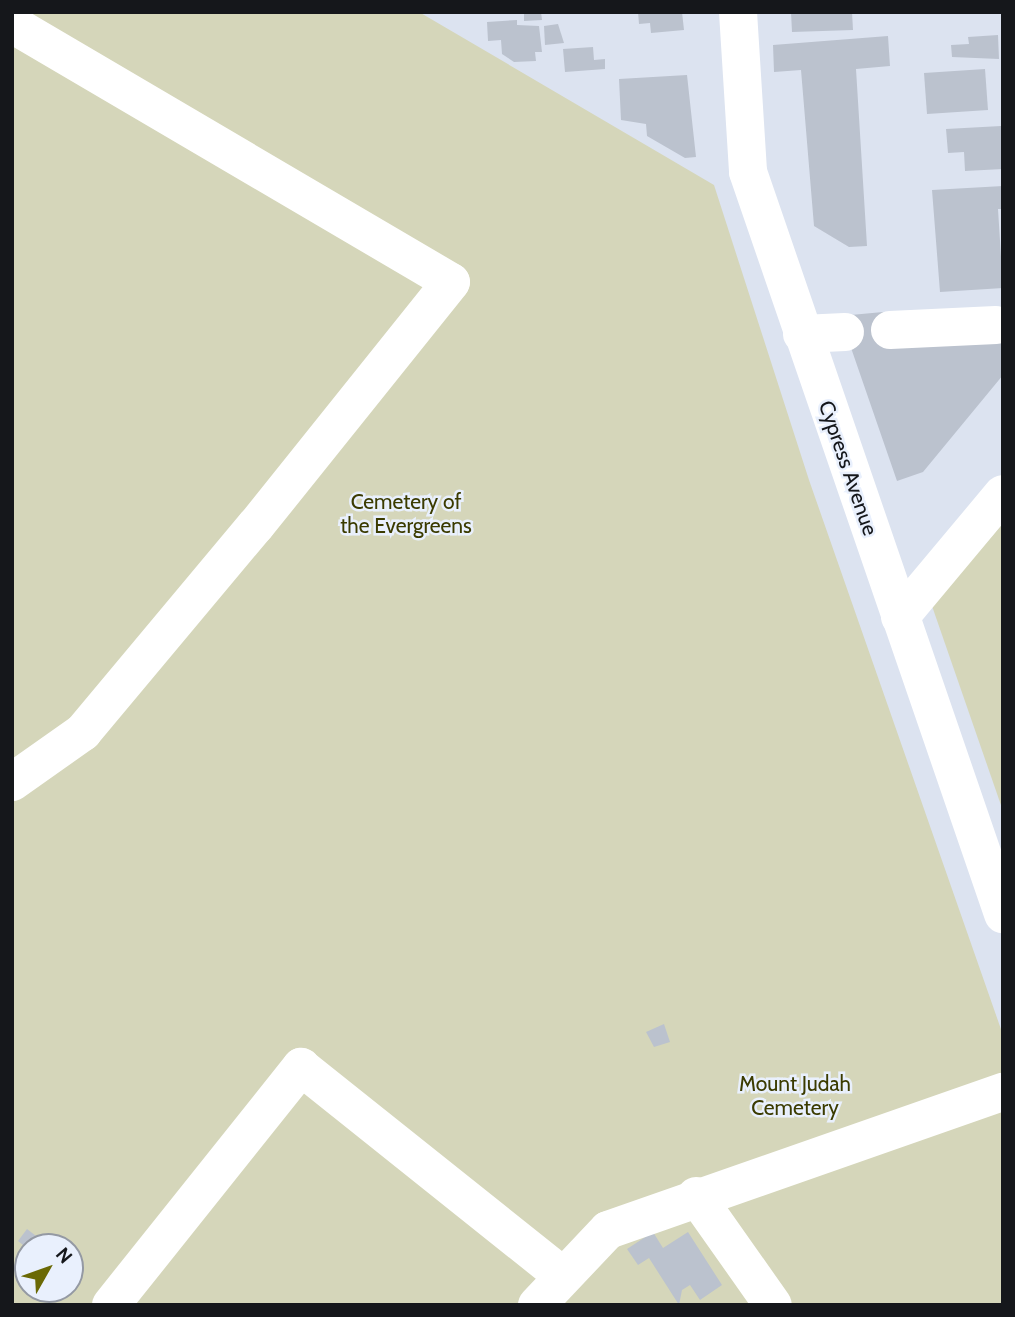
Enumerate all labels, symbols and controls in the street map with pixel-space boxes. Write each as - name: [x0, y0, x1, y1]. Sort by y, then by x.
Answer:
- street label: Cypress Avenue: [813, 397, 883, 539]
- park label: Cemetery of the Evergreens: [340, 489, 472, 539]
- park label: Mount Judah Cemetery: [739, 1071, 851, 1121]
- north arrow: [14, 1233, 84, 1303]
- text: N: [51, 1243, 77, 1268]

